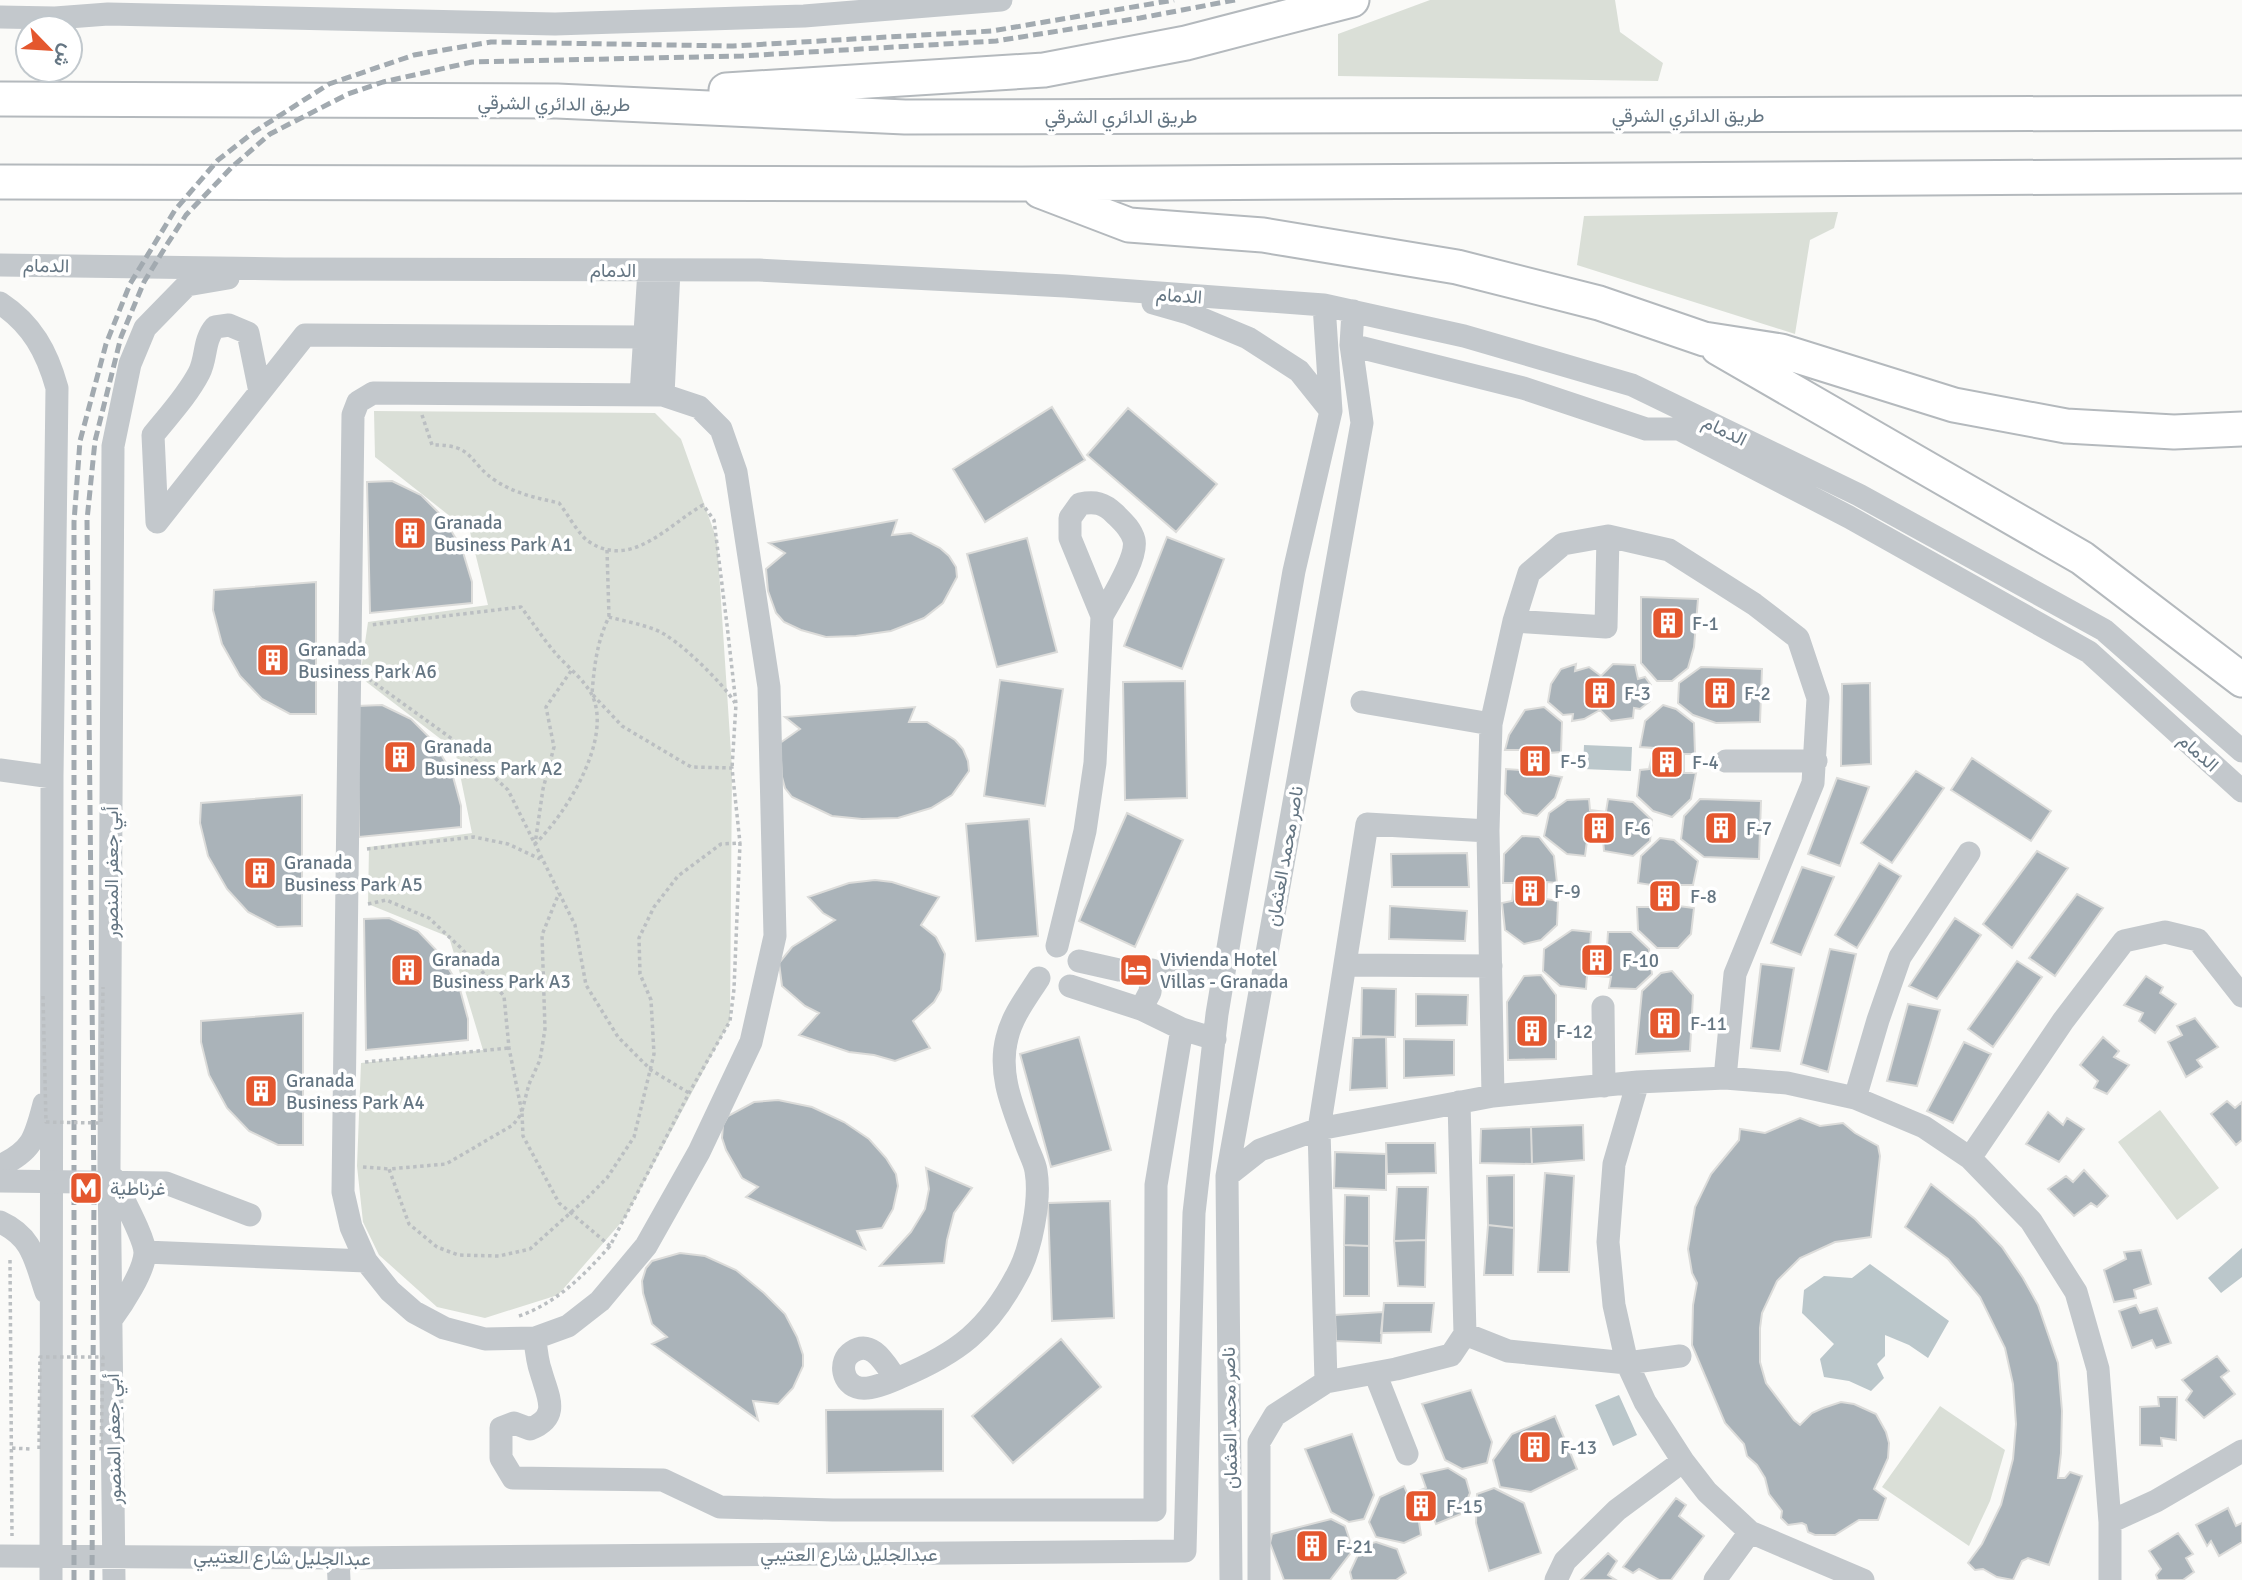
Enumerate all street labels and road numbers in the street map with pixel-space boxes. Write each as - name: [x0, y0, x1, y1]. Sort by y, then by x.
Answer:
- street label: طريق الدائري الشرقي: [477, 91, 630, 120]
- street label: طريق الدائري الشرقي: [1612, 104, 1764, 131]
- street label: طريق الدائري الشرقي: [1045, 105, 1197, 132]
- street label: الدمام: [23, 254, 69, 278]
- street label: الدمام: [590, 259, 636, 283]
- street label: الدمام: [1155, 282, 1203, 310]
- street label: الدمام: [1698, 410, 1751, 452]
- street label: الدمام: [2173, 728, 2224, 777]
- street label: ناصر محمد العثمان: [1261, 784, 1309, 928]
- street label: أبي جعفر المنصور: [100, 806, 127, 939]
- street label: ناصر محمد العثمان: [1217, 1347, 1243, 1489]
- street label: أبي جعفر المنصور: [101, 1373, 130, 1506]
- street label: عبدالجليل شارع العتيبي: [760, 1543, 938, 1570]
- street label: عبدالجليل شارع العتيبي: [193, 1544, 371, 1575]

